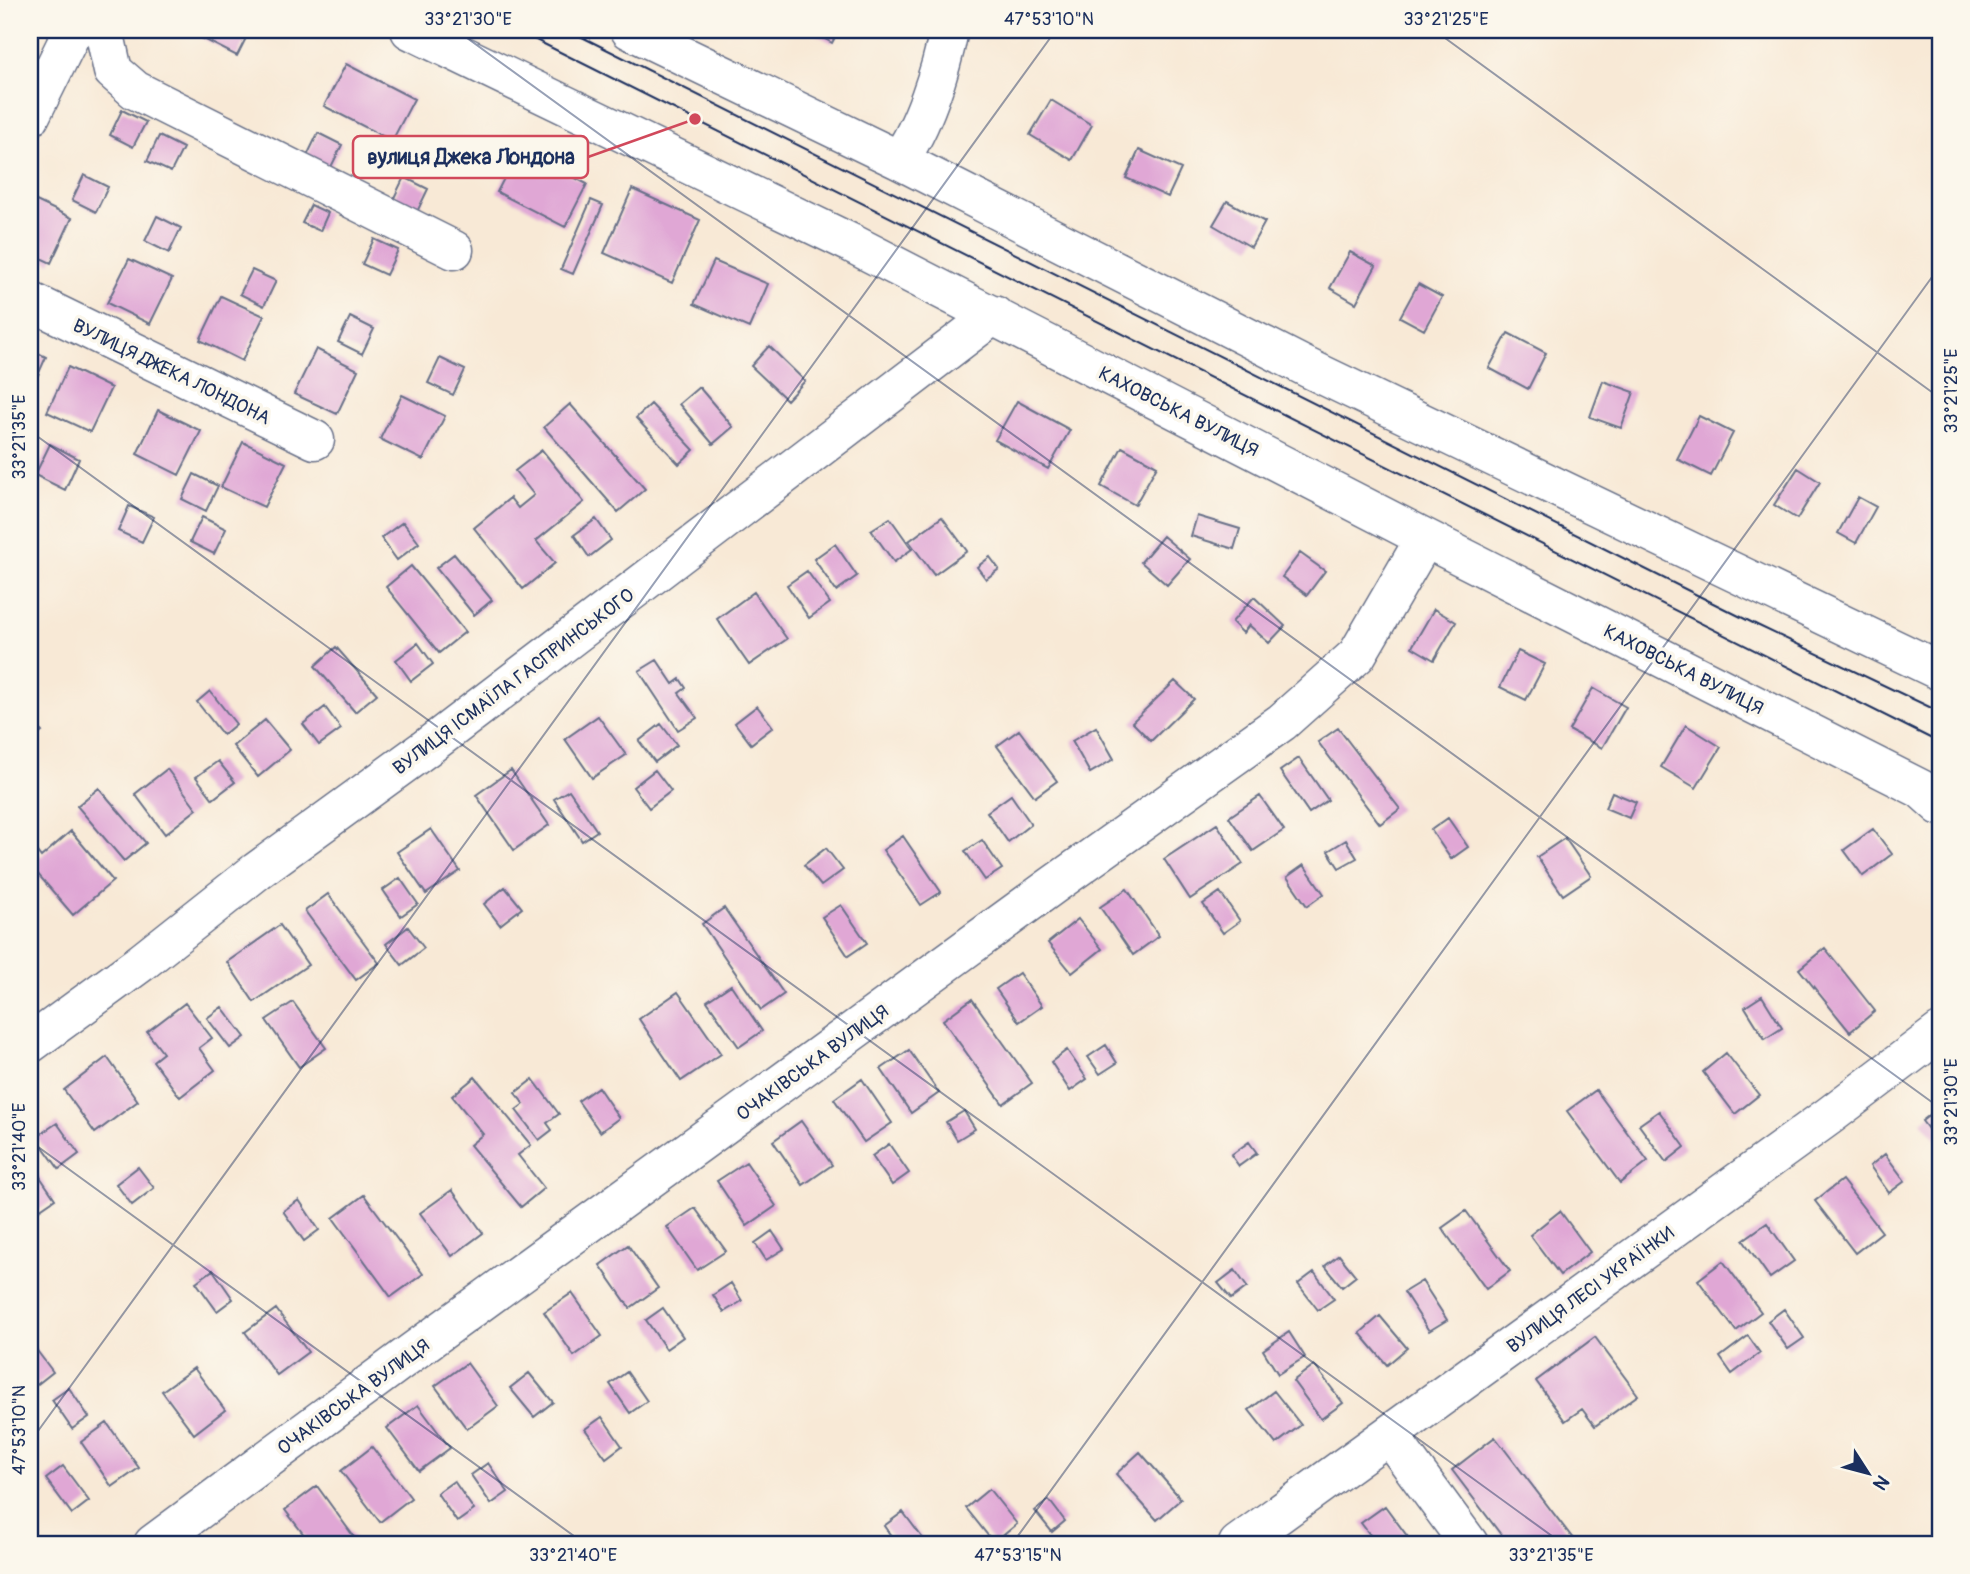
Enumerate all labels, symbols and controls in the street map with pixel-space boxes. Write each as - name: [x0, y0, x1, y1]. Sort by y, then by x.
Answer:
- text: 33°21'30"E: [424, 8, 512, 31]
- text: 47°53'10"N: [1004, 8, 1094, 31]
- text: 33°21'25"E: [1403, 8, 1489, 31]
- callout: вулиця Джека Лондона: [353, 136, 588, 178]
- text: вулиця Джека Лондона: [367, 144, 575, 171]
- street label: ВУЛИЦЯ ДЖЕКА ЛОНДОНА: [69, 314, 274, 430]
- text: 33°21'25"E: [1940, 348, 1963, 434]
- street label: КАХОВСЬКА ВУЛИЦЯ: [1095, 361, 1263, 463]
- text: 33°21'35"E: [8, 394, 31, 480]
- street label: ВУЛИЦЯ ІСМАЇЛА ГАСПРИНСЬКОГО: [388, 583, 639, 780]
- street label: КАХОВСЬКА ВУЛИЦЯ: [1600, 619, 1768, 721]
- street label: ОЧАКІВСЬКА ВУЛИЦЯ: [732, 999, 894, 1126]
- text: 33°21'30"E: [1940, 1058, 1963, 1146]
- text: 33°21'40"E: [8, 1103, 31, 1191]
- street label: ВУЛИЦЯ ЛЕСІ УКРАЇНКИ: [1502, 1221, 1679, 1359]
- street label: ОЧАКІВСЬКА ВУЛИЦЯ: [273, 1333, 435, 1460]
- text: 47°53'10"N: [8, 1385, 31, 1475]
- north arrow: [1834, 1438, 1904, 1508]
- text: N: [1867, 1470, 1894, 1495]
- text: 33°21'40"E: [529, 1544, 617, 1567]
- text: 47°53'15"N: [974, 1544, 1062, 1567]
- text: 33°21'35"E: [1508, 1544, 1594, 1567]

